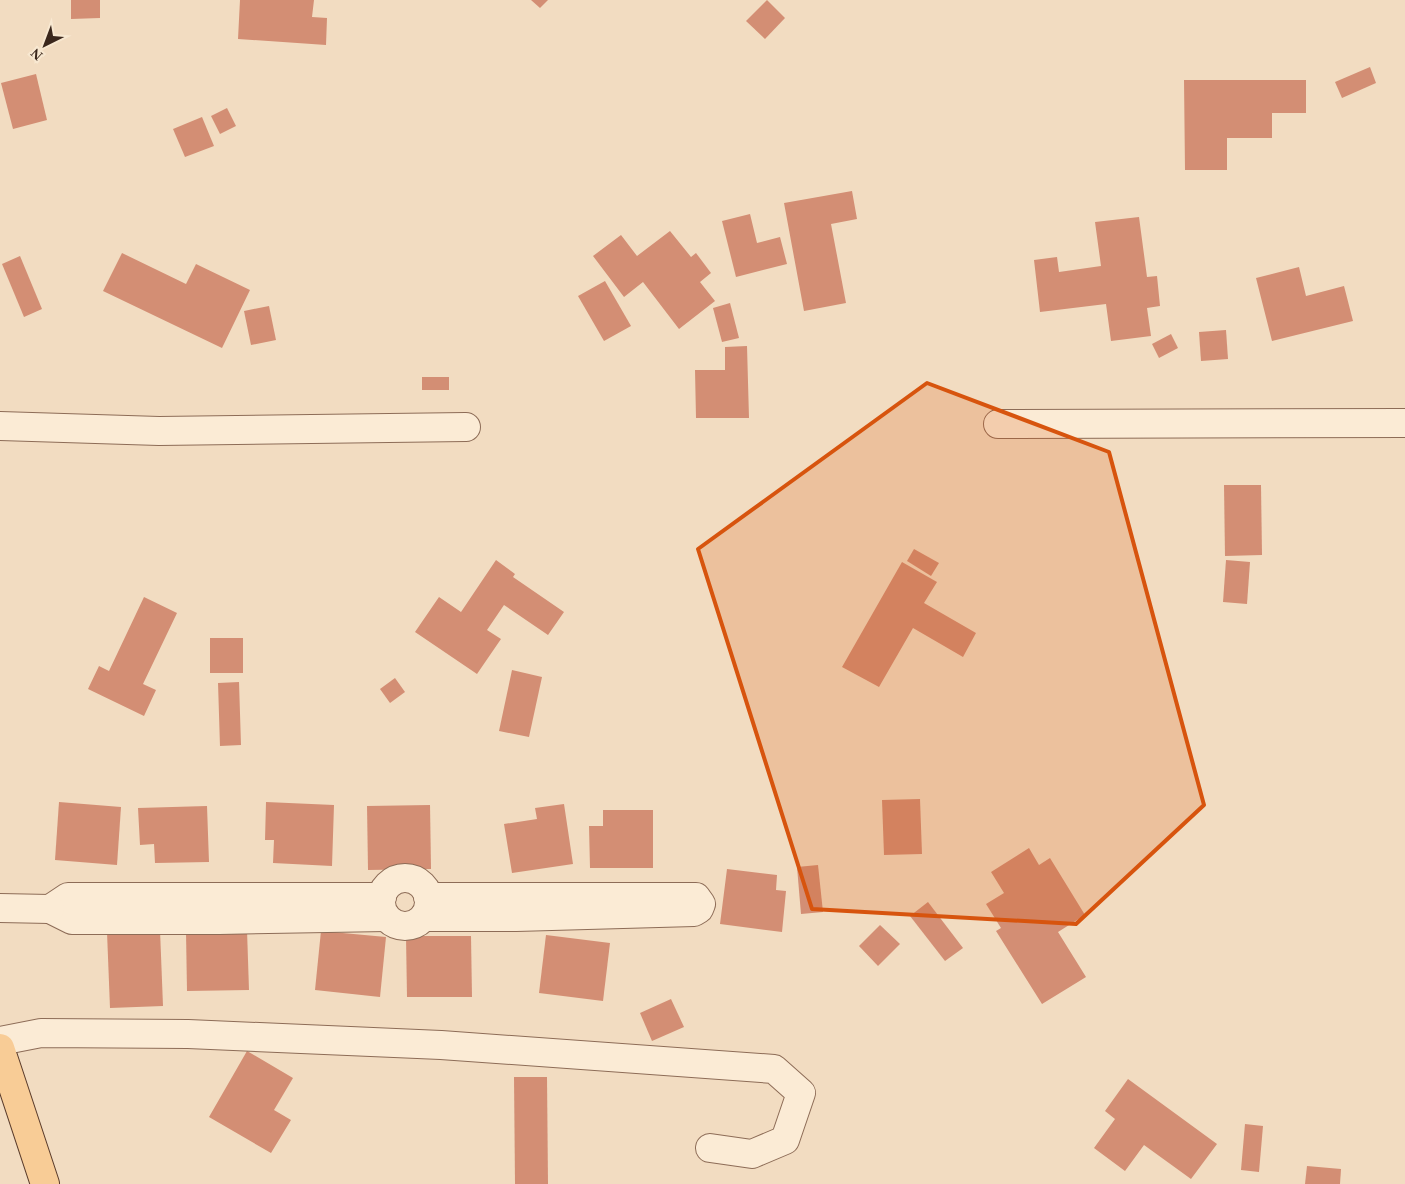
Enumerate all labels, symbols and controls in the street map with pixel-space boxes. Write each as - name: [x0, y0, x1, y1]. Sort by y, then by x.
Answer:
- north arrow: [20, 20, 70, 70]
- text: N: [28, 45, 45, 63]

